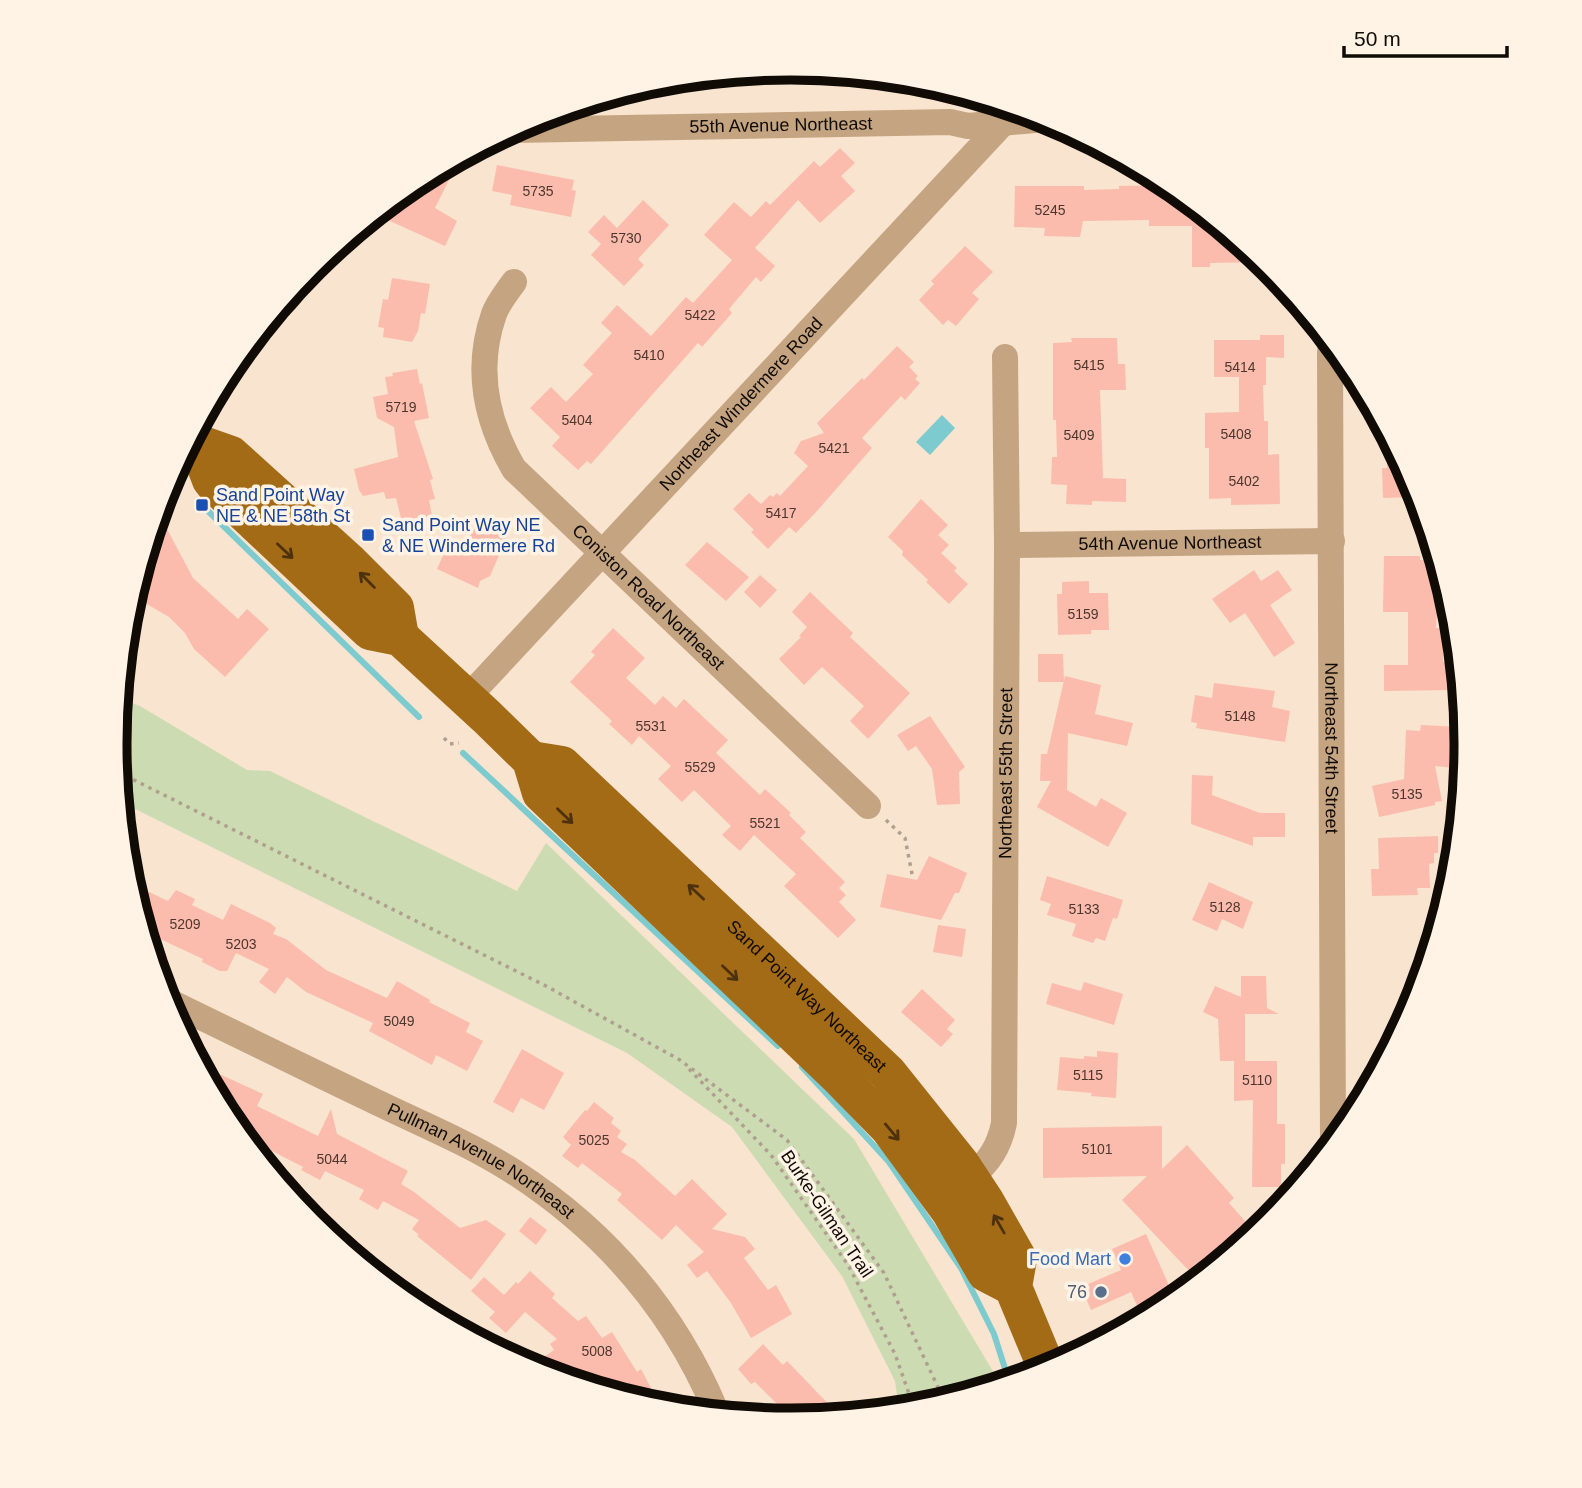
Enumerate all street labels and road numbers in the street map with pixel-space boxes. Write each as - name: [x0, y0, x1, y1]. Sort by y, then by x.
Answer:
- street label: 55th Avenue Northeast: [689, 113, 873, 137]
- street label: Northeast Windermere Road: [656, 313, 827, 495]
- street label: Coniston Road Northeast: [568, 520, 729, 674]
- street label: 54th Avenue Northeast: [1078, 532, 1262, 554]
- street label: Northeast 54th Street: [1321, 662, 1342, 834]
- street label: Northeast 55th Street: [995, 688, 1016, 859]
- street label: Sand Point Way Northeast: [723, 916, 890, 1076]
- street label: Pullman Avenue Northeast: [384, 1099, 578, 1223]
- street label: Burke-Gilman Trail: [777, 1147, 877, 1281]

